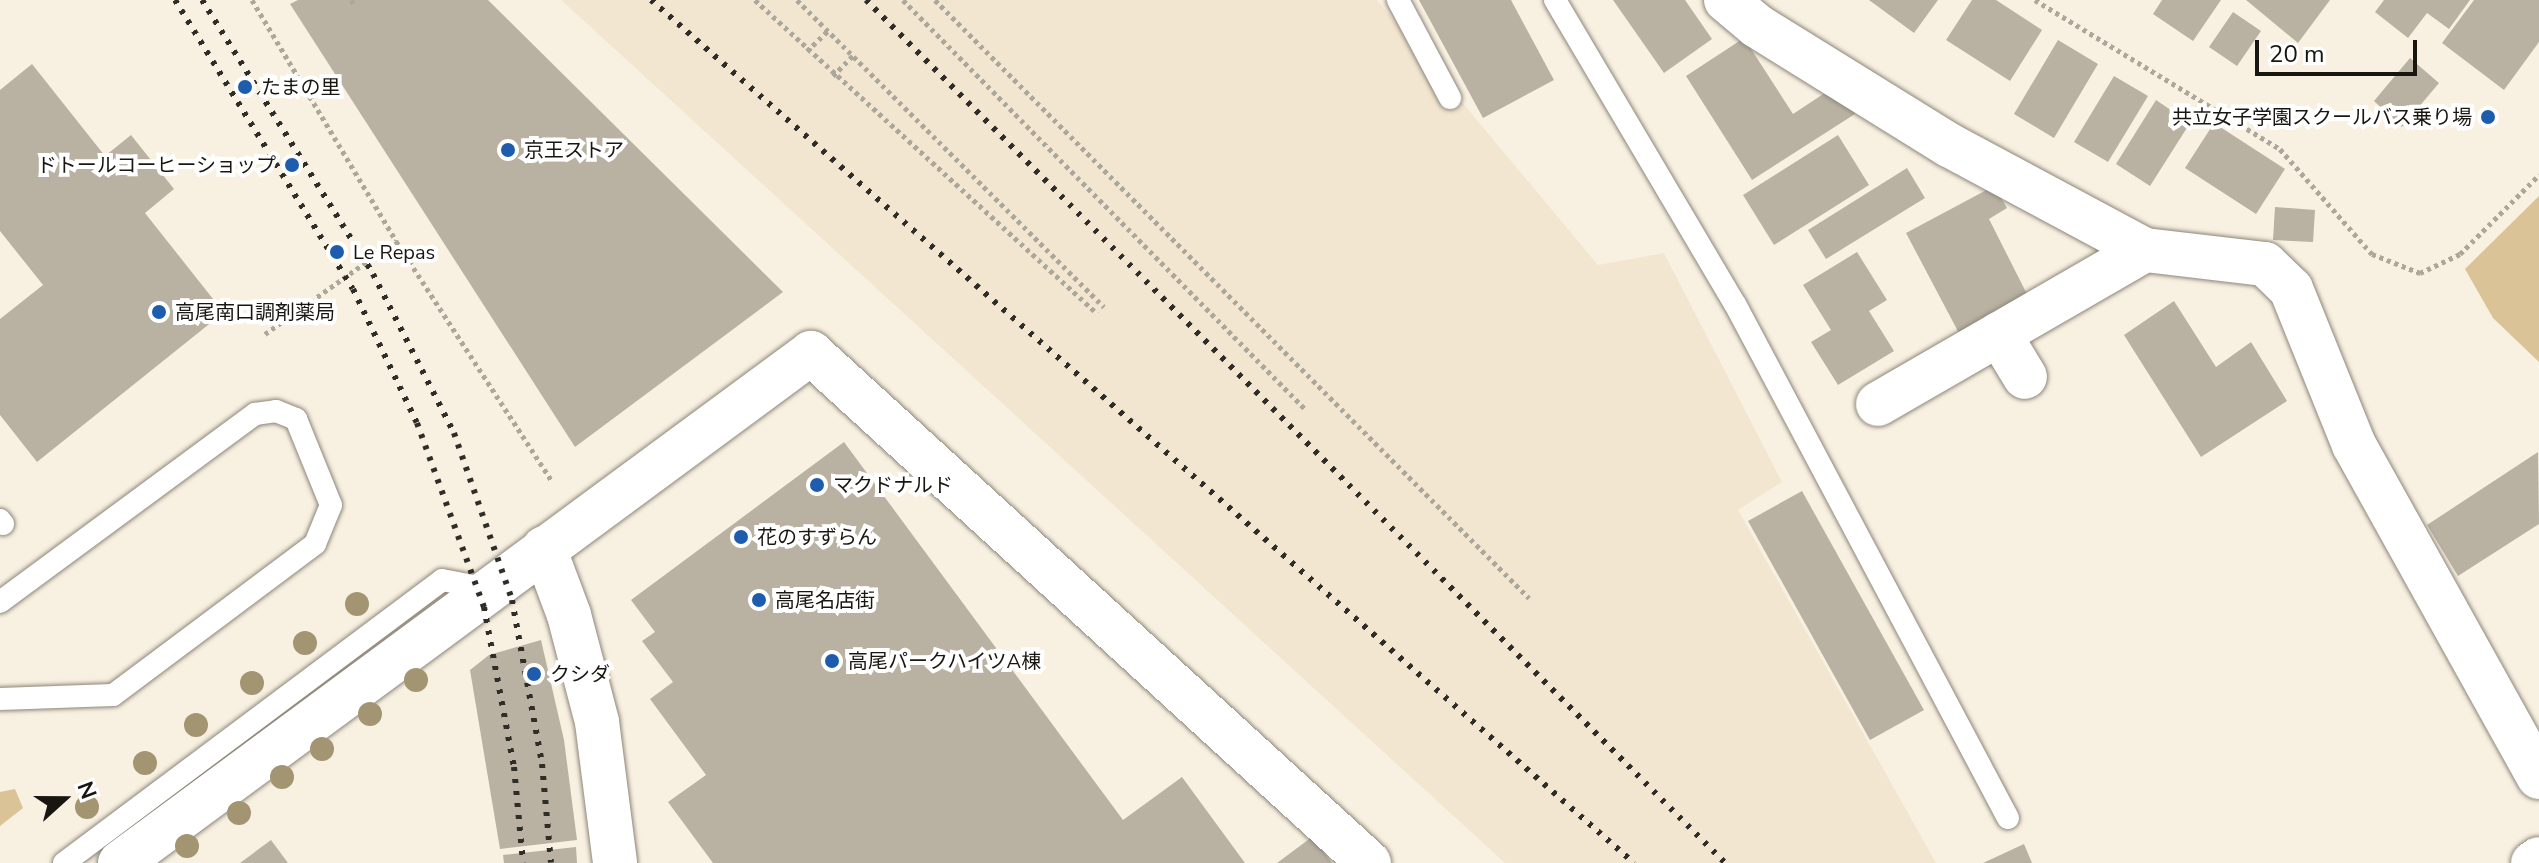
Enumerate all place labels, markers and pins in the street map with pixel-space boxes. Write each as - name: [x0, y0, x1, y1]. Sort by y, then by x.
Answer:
- place label: たまの里: [261, 75, 341, 99]
- marker: たまの里: [236, 78, 254, 96]
- place label: 共立女子学園スクールバス乗り場: [2172, 105, 2472, 129]
- marker: 共立女子学園スクールバス乗り場: [2479, 108, 2497, 126]
- place label: 京王ストア: [524, 138, 624, 162]
- marker: 京王ストア: [499, 141, 517, 159]
- place label: ドトールコーヒーショップ: [36, 153, 276, 177]
- marker: ドトールコーヒーショップ: [283, 156, 301, 174]
- place label: Le Repas: [353, 240, 435, 264]
- marker: Le Repas: [328, 243, 346, 261]
- place label: 高尾南口調剤薬局: [175, 300, 335, 324]
- marker: 高尾南口調剤薬局: [150, 303, 168, 321]
- place label: マクドナルド: [833, 473, 953, 497]
- marker: マクドナルド: [808, 476, 826, 494]
- place label: 花のすずらん: [757, 525, 877, 549]
- marker: 花のすずらん: [732, 528, 750, 546]
- place label: 高尾名店街: [775, 588, 875, 612]
- marker: 高尾名店街: [750, 591, 768, 609]
- place label: 高尾パークハイツA棟: [848, 649, 1043, 673]
- marker: 高尾パークハイツA棟: [823, 652, 841, 670]
- place label: クシダ: [550, 662, 610, 686]
- marker: クシダ: [525, 665, 543, 683]

